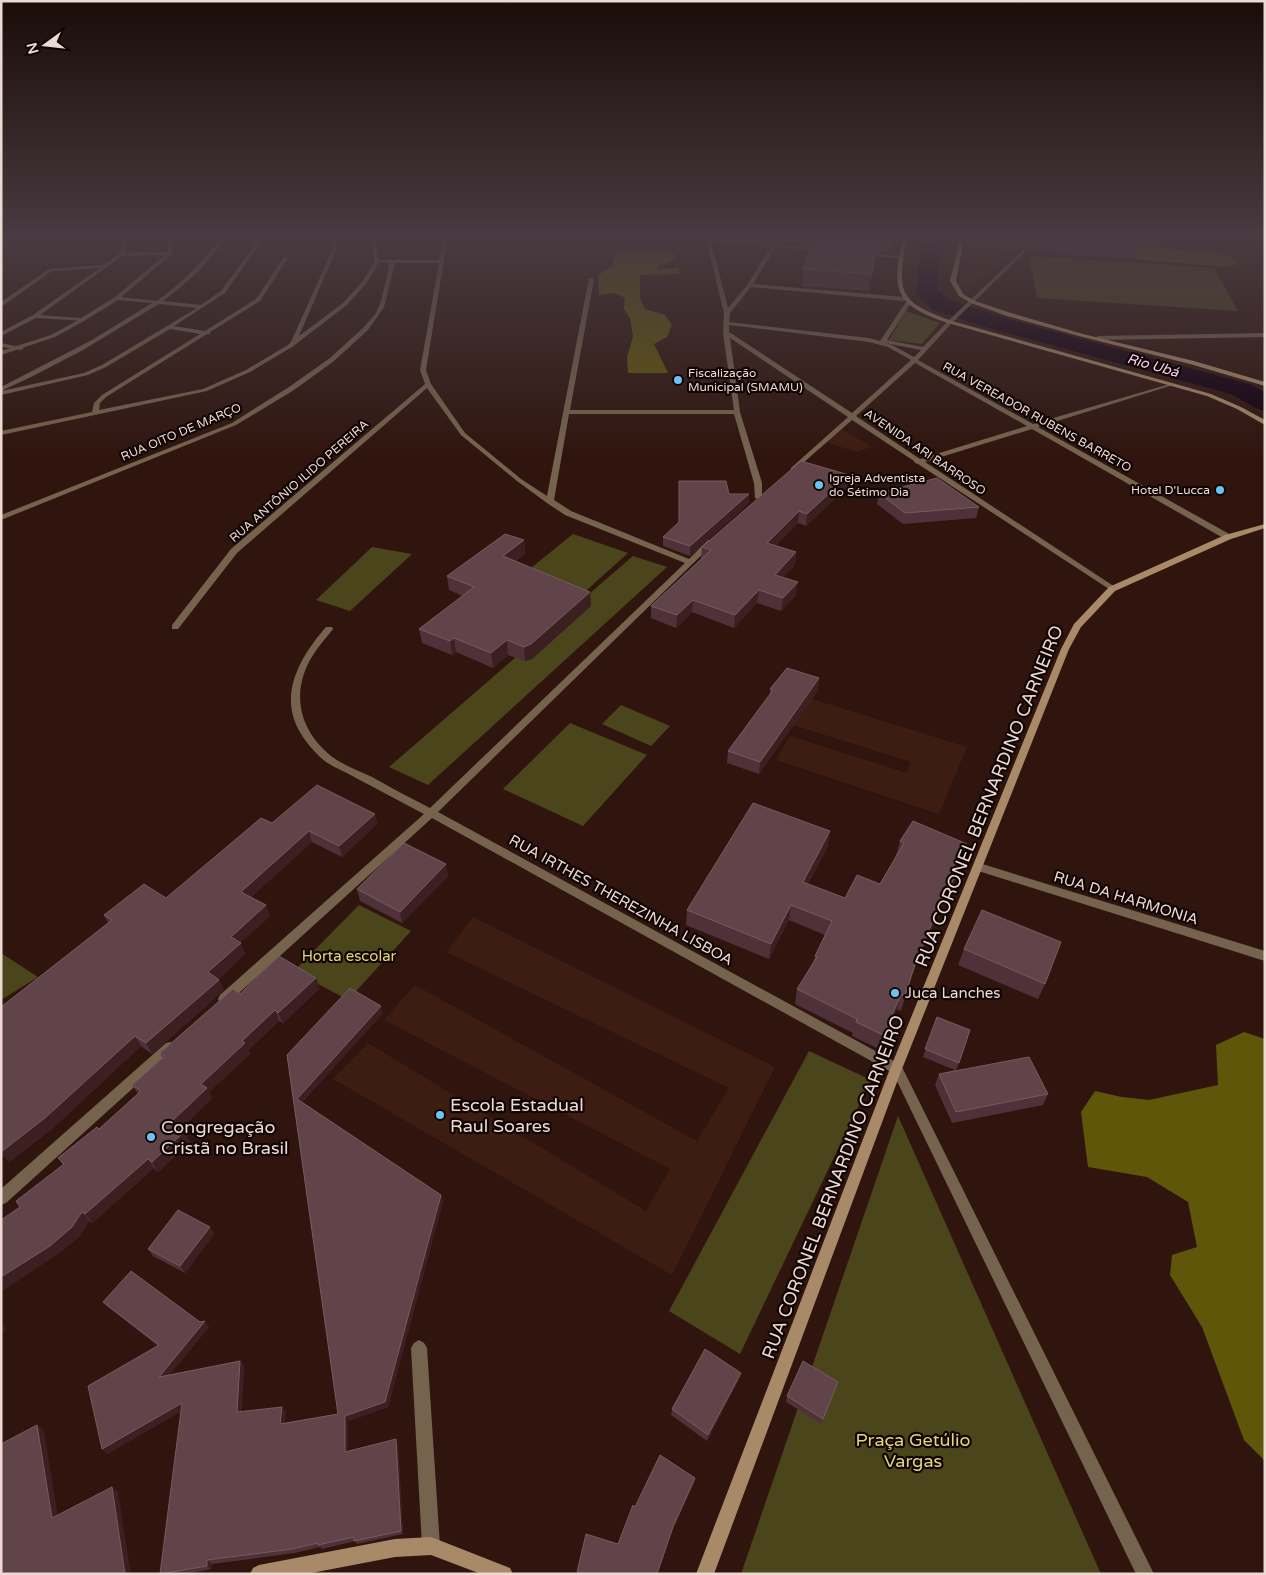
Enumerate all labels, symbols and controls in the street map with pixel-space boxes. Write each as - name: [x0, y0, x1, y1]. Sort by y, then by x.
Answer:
- north arrow: [20, 20, 70, 70]
- text: N: [23, 41, 43, 56]
- water label: Rio Ubá: [1125, 350, 1182, 381]
- street label: RUA VEREADOR RUBENS BARRETO: [940, 359, 1134, 475]
- place label: Fiscalização Municipal (SMAMU): [688, 366, 803, 394]
- marker: Fiscalização Municipal (SMAMU): [672, 374, 684, 386]
- street label: RUA OITO DE MARÇO: [119, 400, 243, 464]
- street label: AVENIDA ARI BARROSO: [862, 406, 989, 498]
- street label: RUA ANTÔNIO ILIDO PEREIRA: [227, 417, 371, 545]
- place label: Igreja Adventista do Sétimo Dia: [829, 471, 925, 499]
- marker: Igreja Adventista do Sétimo Dia: [813, 479, 825, 491]
- place label: Hotel D'Lucca: [1131, 483, 1210, 497]
- marker: Hotel D'Lucca: [1214, 484, 1226, 496]
- street label: RUA CORONEL BERNARDINO CARNEIRO: [910, 622, 1068, 970]
- street label: RUA IRTHES THEREZINHA LISBOA: [506, 831, 736, 969]
- street label: RUA DA HARMONIA: [1051, 867, 1201, 929]
- park label: Horta escolar: [302, 947, 397, 965]
- place label: Juca Lanches: [905, 984, 1000, 1002]
- marker: Juca Lanches: [889, 987, 901, 999]
- street label: RUA CORONEL BERNARDINO CARNEIRO: [757, 1012, 909, 1362]
- place label: Escola Estadual Raul Soares: [450, 1094, 584, 1137]
- marker: Escola Estadual Raul Soares: [434, 1109, 446, 1121]
- place label: Congregação Cristã no Brasil: [161, 1116, 289, 1159]
- marker: Congregação Cristã no Brasil: [145, 1131, 157, 1143]
- park label: Praça Getúlio Vargas: [856, 1429, 971, 1472]

